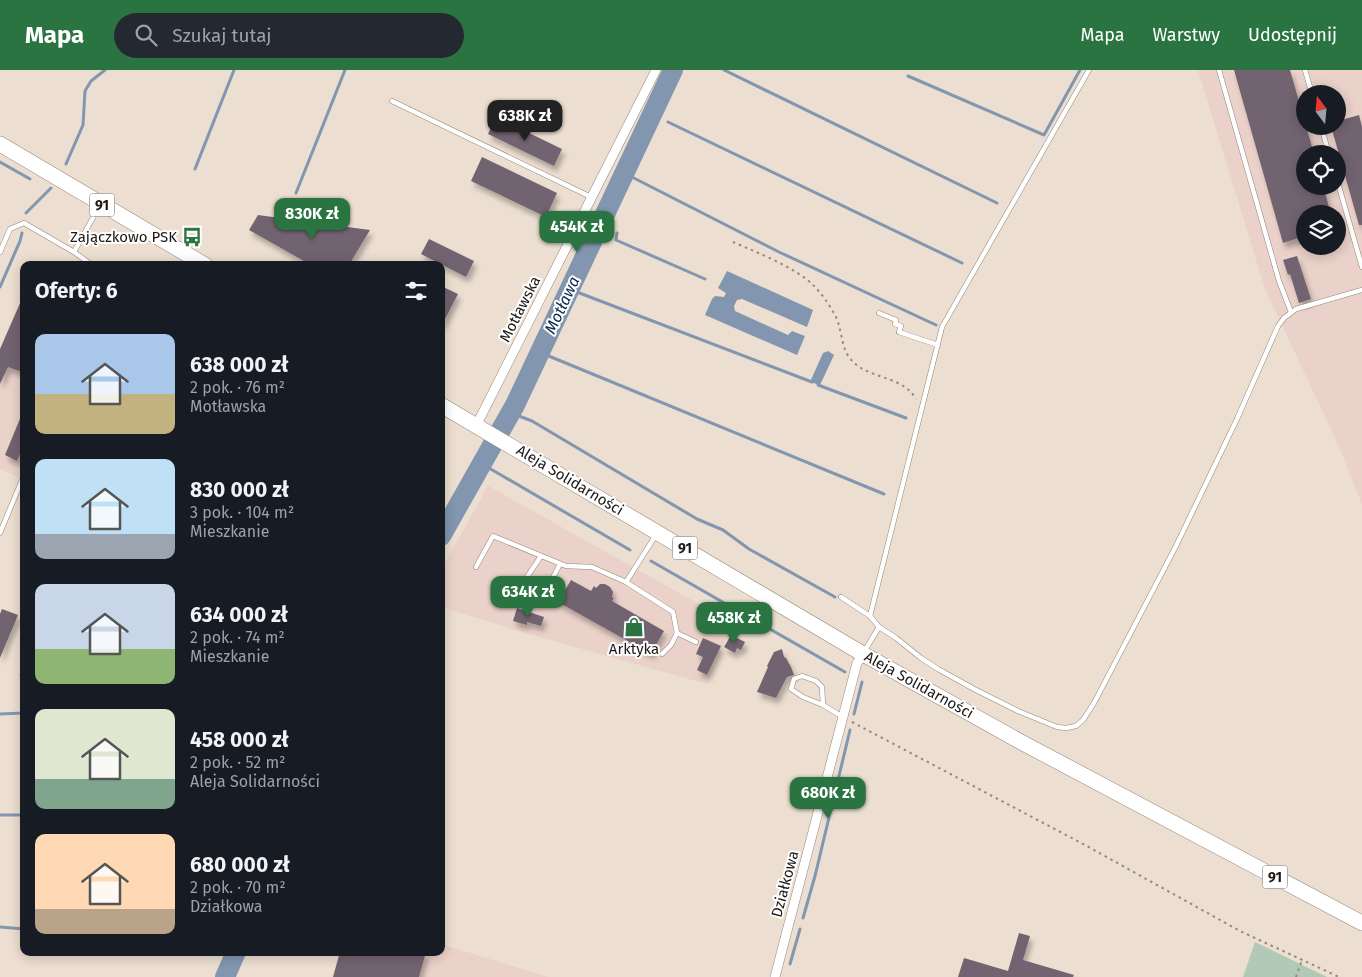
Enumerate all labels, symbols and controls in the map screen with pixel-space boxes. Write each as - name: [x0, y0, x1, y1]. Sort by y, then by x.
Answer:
- search box: [114, 13, 464, 58]
- text: Mapa: [25, 21, 84, 49]
- icon: search: [132, 21, 160, 49]
- text: Szukaj tutaj: [172, 24, 272, 47]
- text: Mapa: [1080, 24, 1125, 46]
- text: Warstwy: [1153, 24, 1220, 46]
- text: Udostępnij: [1248, 24, 1337, 46]
- north arrow: [1296, 85, 1346, 135]
- map controls: [1296, 85, 1346, 255]
- pin: 638K zł: [479, 100, 571, 142]
- text: 638K zł: [498, 106, 552, 125]
- button: locate: [1296, 145, 1346, 195]
- road number: 91: [90, 194, 114, 216]
- pin: 830K zł: [266, 198, 358, 240]
- text: 830K zł: [285, 204, 339, 223]
- button: layers: [1296, 205, 1346, 255]
- pin: 454K zł: [531, 210, 623, 253]
- text: 454K zł: [550, 217, 604, 236]
- bus stop icon: Zajączkowo PSK: [181, 226, 203, 248]
- place label: Zajączkowo PSK: [70, 228, 177, 246]
- street label: Motławska: [496, 273, 544, 345]
- water label: Motława: [540, 273, 584, 337]
- icon: filters: [402, 277, 430, 305]
- text: Oferty: 6: [35, 278, 118, 304]
- text: 638 000 zł: [190, 352, 288, 378]
- icon: home: [75, 354, 135, 414]
- text: 2 pok. · 76 m²: [190, 378, 285, 397]
- text: Motławska: [190, 397, 266, 416]
- street label: Aleja Solidarności: [513, 441, 627, 519]
- text: 830 000 zł: [190, 477, 289, 503]
- icon: home: [75, 479, 135, 539]
- text: 3 pok. · 104 m²: [190, 503, 294, 522]
- text: Mieszkanie: [190, 522, 269, 541]
- road number: 91: [672, 536, 698, 559]
- pin: 634K zł: [482, 576, 574, 618]
- text: 634K zł: [502, 582, 554, 601]
- text: 634 000 zł: [190, 602, 288, 628]
- pin: 458K zł: [688, 602, 780, 644]
- icon: home: [75, 604, 135, 664]
- text: 458K zł: [707, 608, 761, 627]
- shop icon: Arktyka: [623, 616, 645, 638]
- text: 2 pok. · 74 m²: [190, 628, 285, 647]
- place label: Arktyka: [609, 640, 659, 658]
- text: Mieszkanie: [190, 647, 269, 666]
- street label: Aleja Solidarności: [861, 648, 977, 722]
- text: 458 000 zł: [190, 727, 289, 753]
- icon: home: [75, 729, 135, 789]
- text: 2 pok. · 52 m²: [190, 753, 285, 772]
- text: Aleja Solidarności: [190, 772, 320, 791]
- pin: 680K zł: [782, 776, 874, 819]
- text: 680K zł: [801, 783, 855, 802]
- street label: Działkowa: [768, 849, 802, 919]
- text: 680 000 zł: [190, 852, 290, 878]
- icon: home: [75, 854, 135, 914]
- road number: 91: [1262, 866, 1288, 889]
- text: 2 pok. · 70 m²: [190, 878, 286, 897]
- text: Działkowa: [190, 897, 263, 916]

